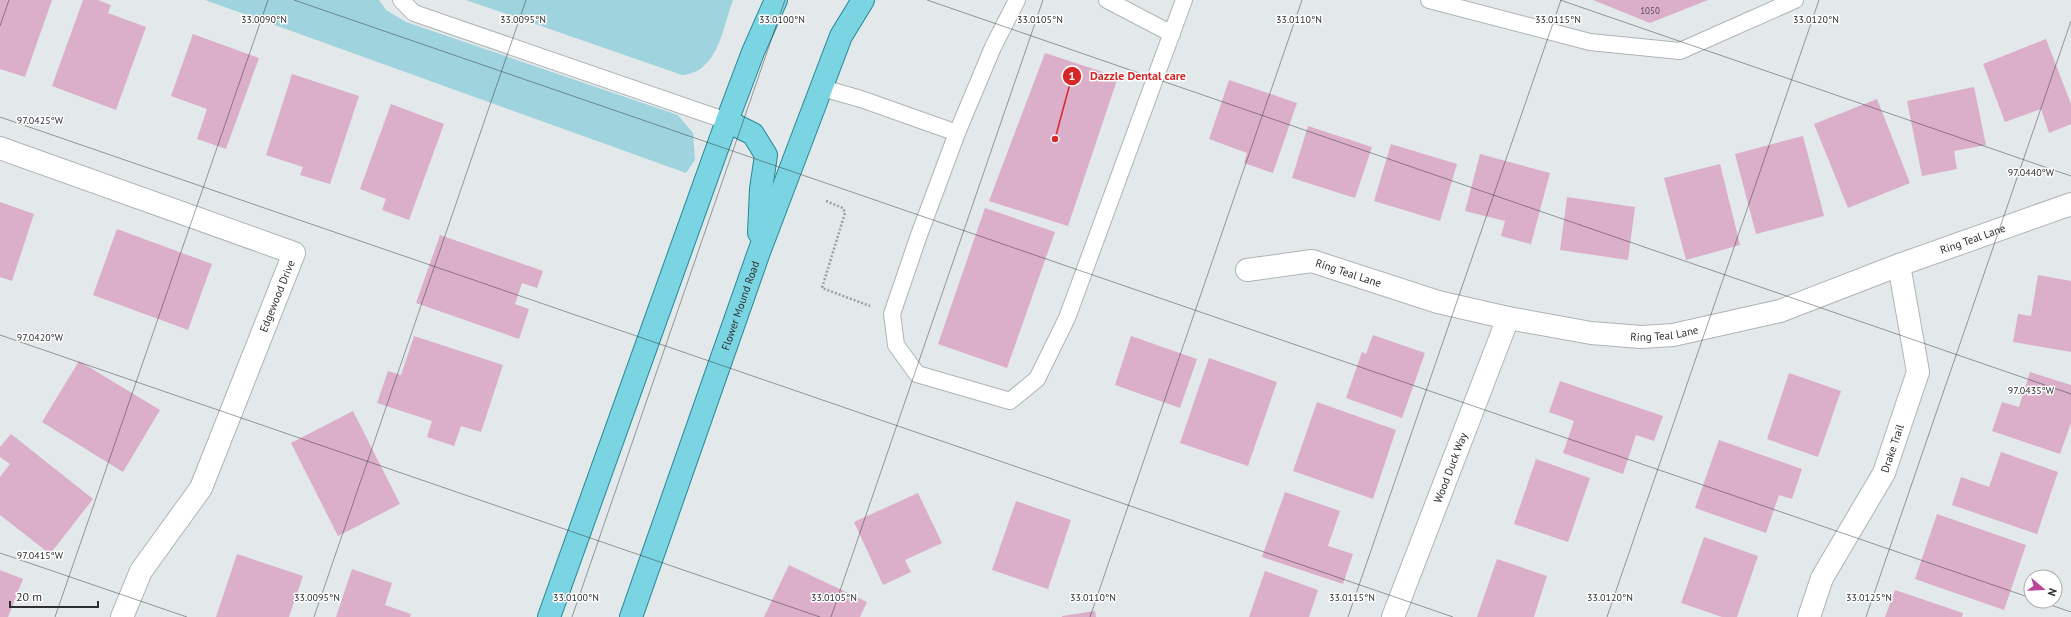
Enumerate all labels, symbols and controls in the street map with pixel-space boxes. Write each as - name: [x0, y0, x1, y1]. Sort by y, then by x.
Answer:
- house number: 1050: [1640, 5, 1660, 16]
- text: 33.0090°N: [241, 13, 287, 26]
- text: 33.0095°N: [500, 13, 546, 26]
- text: 33.0100°N: [759, 13, 805, 26]
- text: 33.0105°N: [1017, 13, 1063, 26]
- text: 33.0110°N: [1276, 13, 1322, 26]
- text: 33.0115°N: [1535, 13, 1581, 26]
- text: 33.0120°N: [1793, 13, 1839, 26]
- callout: Dazzle Dental care: [1062, 64, 1194, 88]
- text: 1: [1069, 68, 1075, 83]
- text: Dazzle Dental care: [1090, 68, 1186, 83]
- text: 97.0425°W: [17, 114, 64, 127]
- text: 97.0440°W: [2008, 166, 2055, 179]
- street label: Ring Teal Lane: [1938, 221, 2008, 257]
- street label: Ring Teal Lane: [1314, 256, 1384, 290]
- street label: Edgewood Drive: [256, 258, 298, 334]
- street label: Flower Mound Road: [718, 259, 762, 352]
- street label: Ring Teal Lane: [1630, 322, 1700, 344]
- text: 97.0420°W: [17, 331, 64, 344]
- text: 97.0435°W: [2008, 384, 2055, 397]
- street label: Drake Trail: [1878, 422, 1907, 474]
- street label: Wood Duck Way: [1431, 430, 1471, 505]
- text: 97.0415°W: [17, 549, 64, 562]
- north arrow: [2023, 569, 2063, 609]
- scale bar: [10, 583, 98, 609]
- text: N: [2045, 587, 2060, 598]
- text: 20 m: [16, 589, 42, 604]
- text: 33.0095°N: [294, 591, 340, 604]
- text: 33.0100°N: [553, 591, 599, 604]
- text: 33.0105°N: [811, 591, 857, 604]
- text: 33.0110°N: [1070, 591, 1116, 604]
- text: 33.0115°N: [1329, 591, 1375, 604]
- text: 33.0120°N: [1587, 591, 1633, 604]
- text: 33.0125°N: [1846, 591, 1892, 604]

